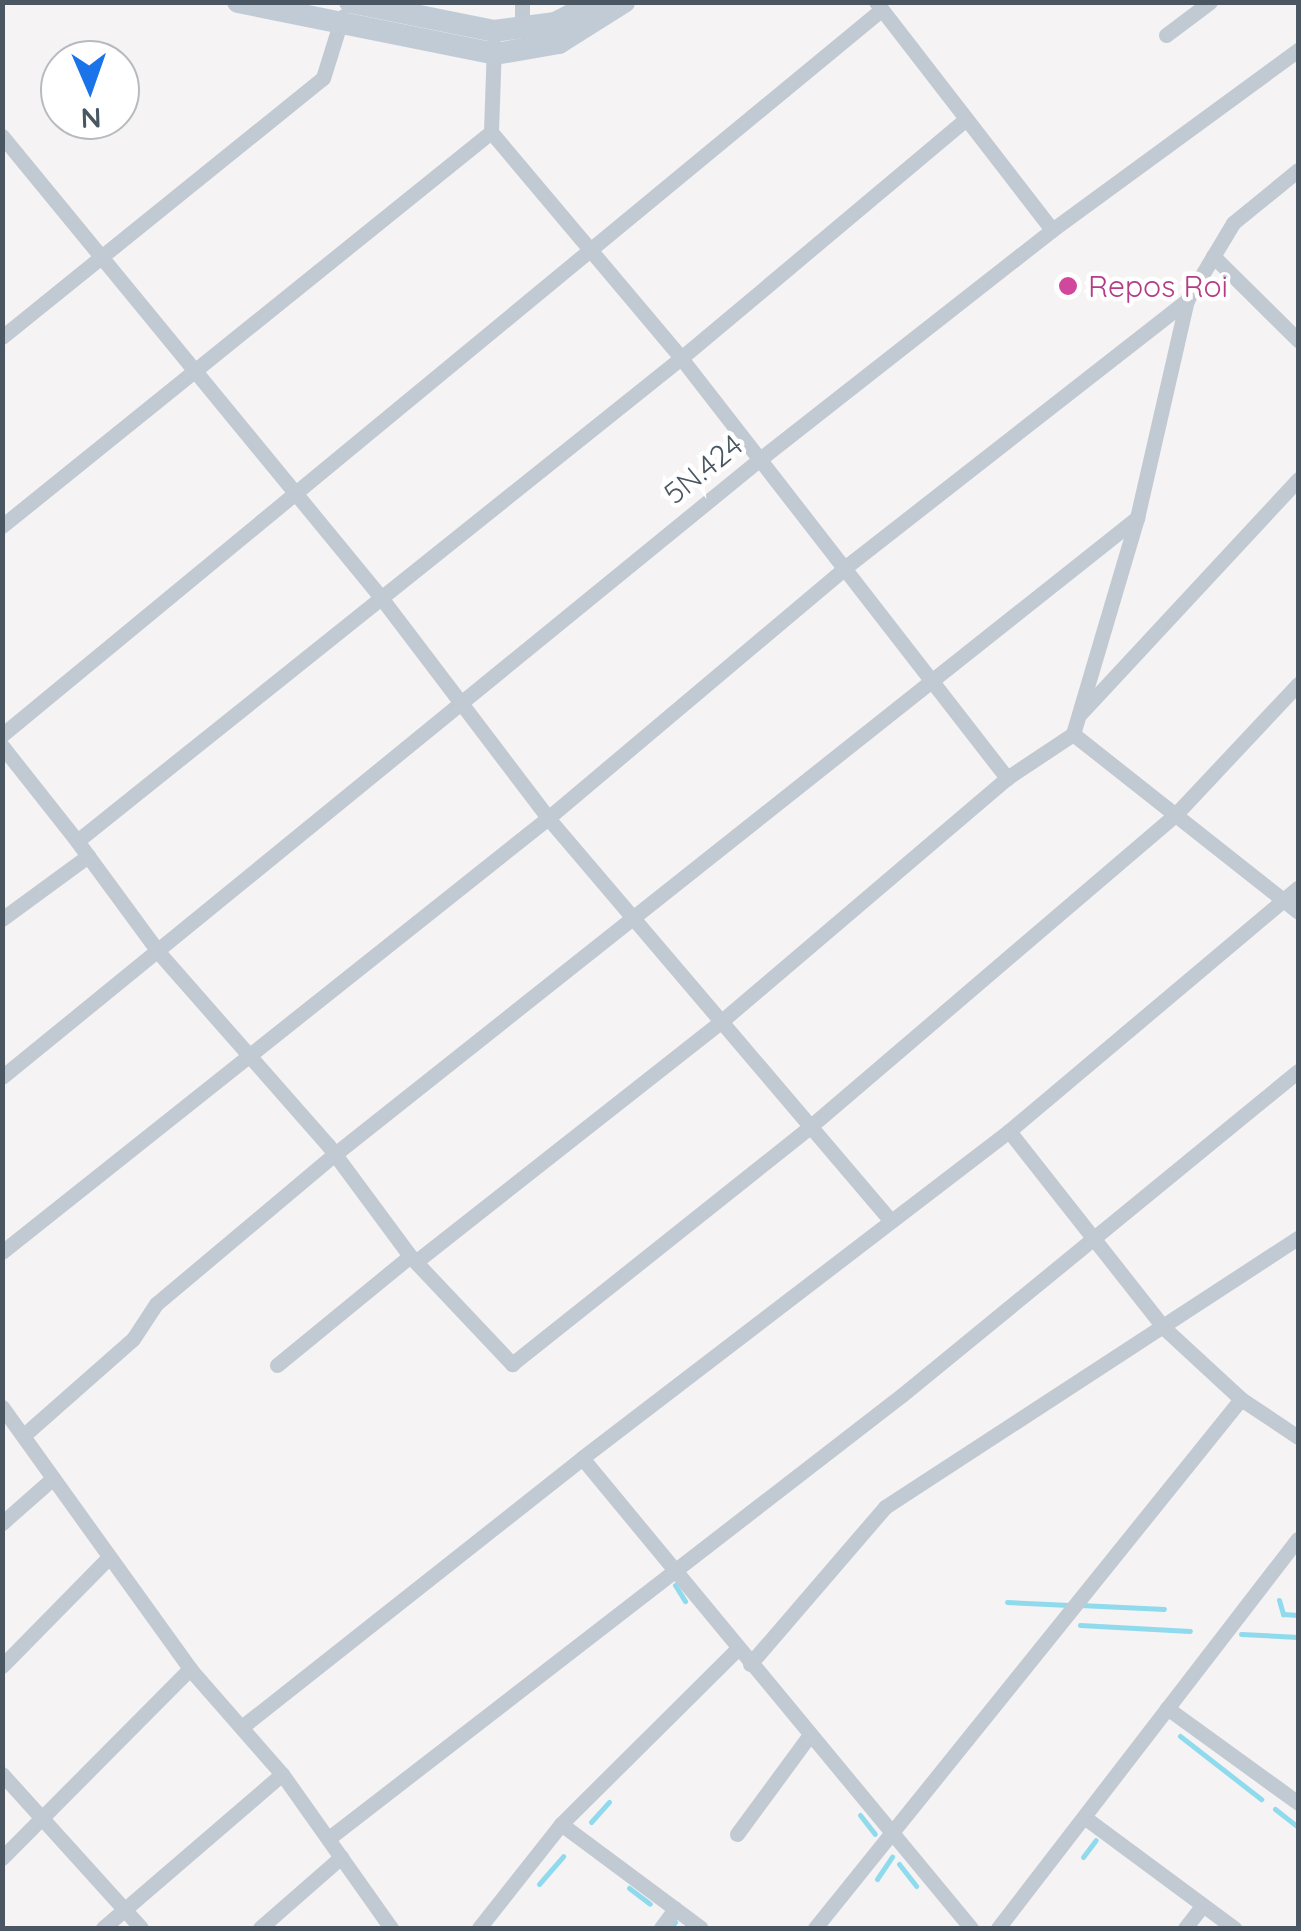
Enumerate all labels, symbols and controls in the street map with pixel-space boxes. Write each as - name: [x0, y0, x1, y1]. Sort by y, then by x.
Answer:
- north arrow: [40, 40, 140, 140]
- text: N: [80, 101, 102, 136]
- place label: Repos Roi: [1088, 268, 1228, 304]
- marker: Repos Roi: [1057, 275, 1079, 297]
- street label: 5N.424: [657, 427, 749, 511]

